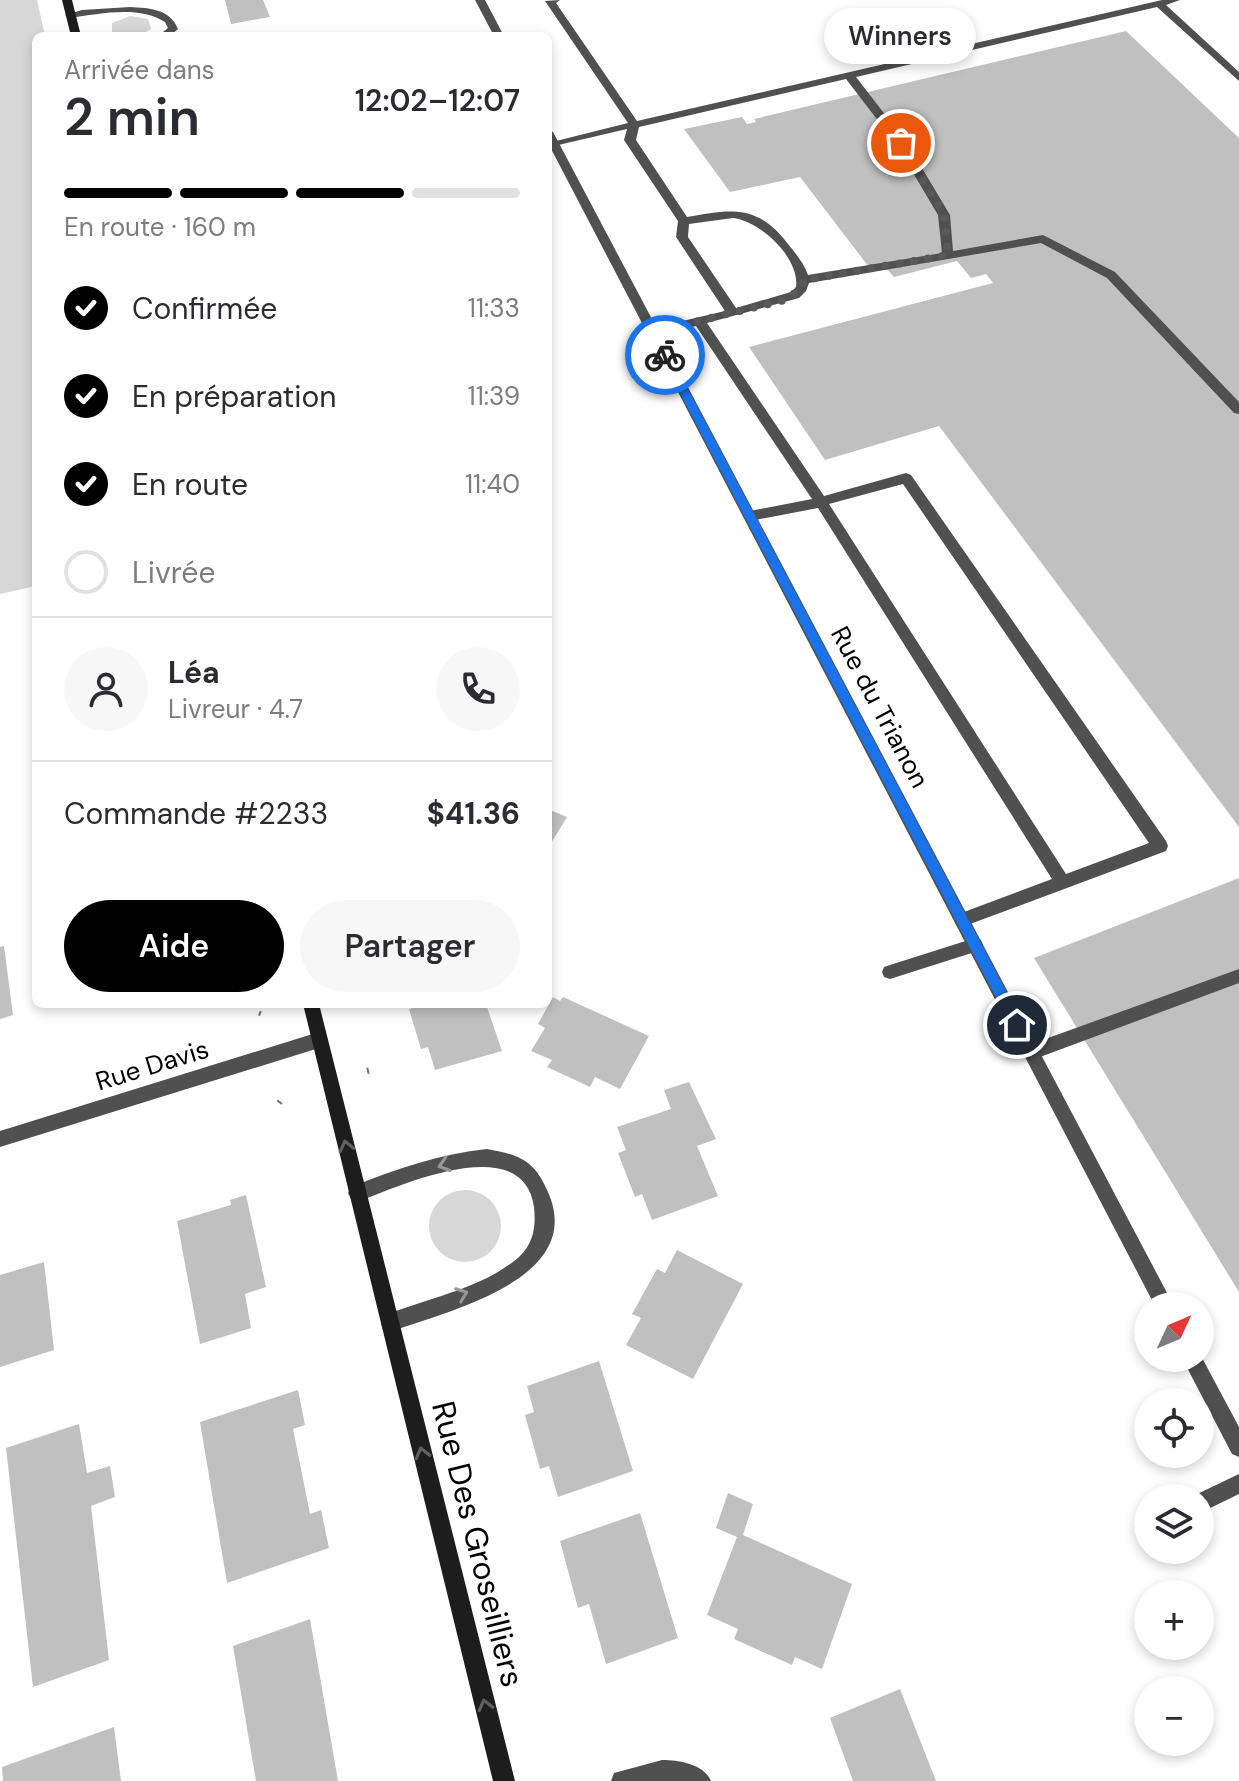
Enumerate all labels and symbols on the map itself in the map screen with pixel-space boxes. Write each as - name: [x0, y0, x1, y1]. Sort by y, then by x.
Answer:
- callout: Winners: [825, 7, 977, 63]
- pin: [867, 109, 935, 177]
- courier: [625, 315, 705, 395]
- street label: Rue du Trianon: [823, 620, 937, 794]
- pin: [983, 991, 1051, 1059]
- street label: Rue Davis: [91, 1032, 213, 1098]
- one-way arrow: [338, 1140, 355, 1154]
- one-way arrow: [437, 1156, 451, 1172]
- one-way arrow: [454, 1287, 468, 1304]
- north arrow: [1134, 1292, 1214, 1372]
- street label: Rue Des Groseilliers: [422, 1397, 534, 1691]
- one-way arrow: [415, 1447, 432, 1460]
- one-way arrow: [477, 1699, 494, 1713]

